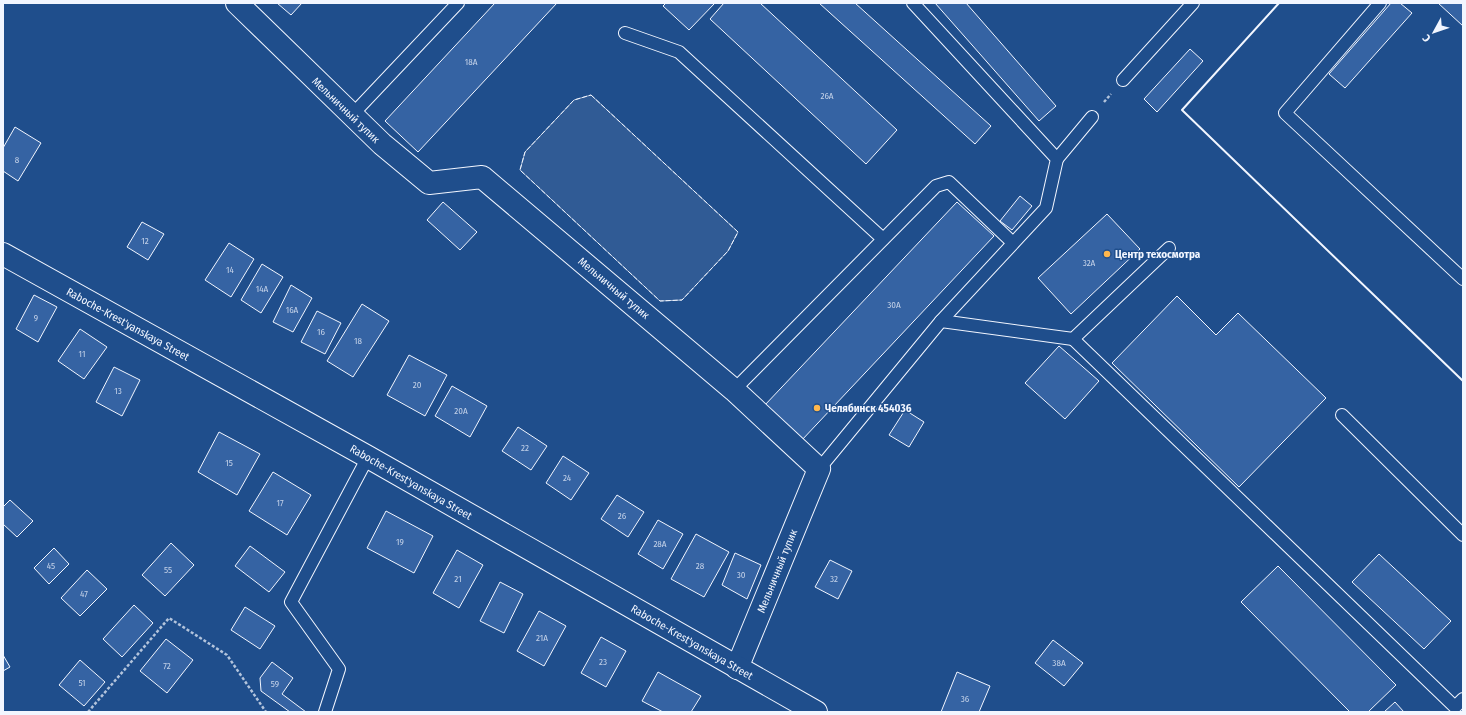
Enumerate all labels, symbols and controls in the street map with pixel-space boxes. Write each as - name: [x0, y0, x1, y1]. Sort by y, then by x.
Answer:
- north arrow: [1414, 12, 1454, 52]
- text: С: [1420, 32, 1434, 44]
- house number: 18А: [465, 57, 478, 67]
- street label: Мельничный тупик: [309, 75, 383, 147]
- house number: 26А: [820, 91, 834, 101]
- house number: 8: [15, 155, 20, 165]
- house number: 12: [141, 236, 149, 246]
- place label: Центр техосмотра: [1115, 248, 1201, 261]
- marker: Центр техосмотра: [1102, 249, 1112, 259]
- street label: Мельничный тупик: [575, 255, 653, 323]
- house number: 32А: [1083, 258, 1096, 268]
- house number: 14: [226, 265, 235, 275]
- house number: 14А: [256, 284, 269, 294]
- street label: Raboche-Krest'yanskaya Street: [64, 285, 192, 364]
- house number: 30А: [887, 300, 901, 310]
- house number: 16А: [286, 305, 299, 315]
- house number: 9: [34, 313, 38, 323]
- house number: 16: [317, 327, 326, 337]
- house number: 18: [354, 336, 363, 346]
- house number: 11: [79, 349, 85, 359]
- house number: 20: [413, 380, 422, 390]
- house number: 13: [114, 386, 122, 396]
- place label: Челябинск 454036: [825, 402, 912, 415]
- marker: Челябинск 454036: [812, 403, 822, 413]
- house number: 20А: [454, 406, 468, 416]
- street label: Raboche-Krest'yanskaya Street: [347, 442, 474, 523]
- house number: 22: [521, 443, 529, 453]
- house number: 15: [225, 458, 233, 468]
- house number: 24: [563, 473, 572, 483]
- house number: 17: [276, 498, 284, 508]
- house number: 26: [618, 511, 627, 521]
- street label: Мельничный тупик: [755, 527, 800, 615]
- house number: 19: [396, 537, 404, 547]
- house number: 28А: [653, 539, 667, 549]
- house number: 45: [47, 561, 55, 571]
- house number: 28: [696, 561, 705, 571]
- house number: 55: [164, 565, 172, 575]
- house number: 30: [737, 570, 746, 580]
- house number: 21: [454, 574, 462, 584]
- house number: 32: [830, 574, 838, 584]
- house number: 47: [80, 589, 88, 599]
- street label: Raboche-Krest'yanskaya Street: [628, 602, 755, 683]
- house number: 21А: [536, 633, 548, 643]
- house number: 23: [599, 657, 607, 667]
- house number: 38А: [1052, 658, 1066, 668]
- house number: 72: [163, 661, 171, 671]
- house number: 51: [78, 678, 86, 688]
- house number: 59: [271, 679, 279, 689]
- house number: 36: [961, 694, 970, 704]

